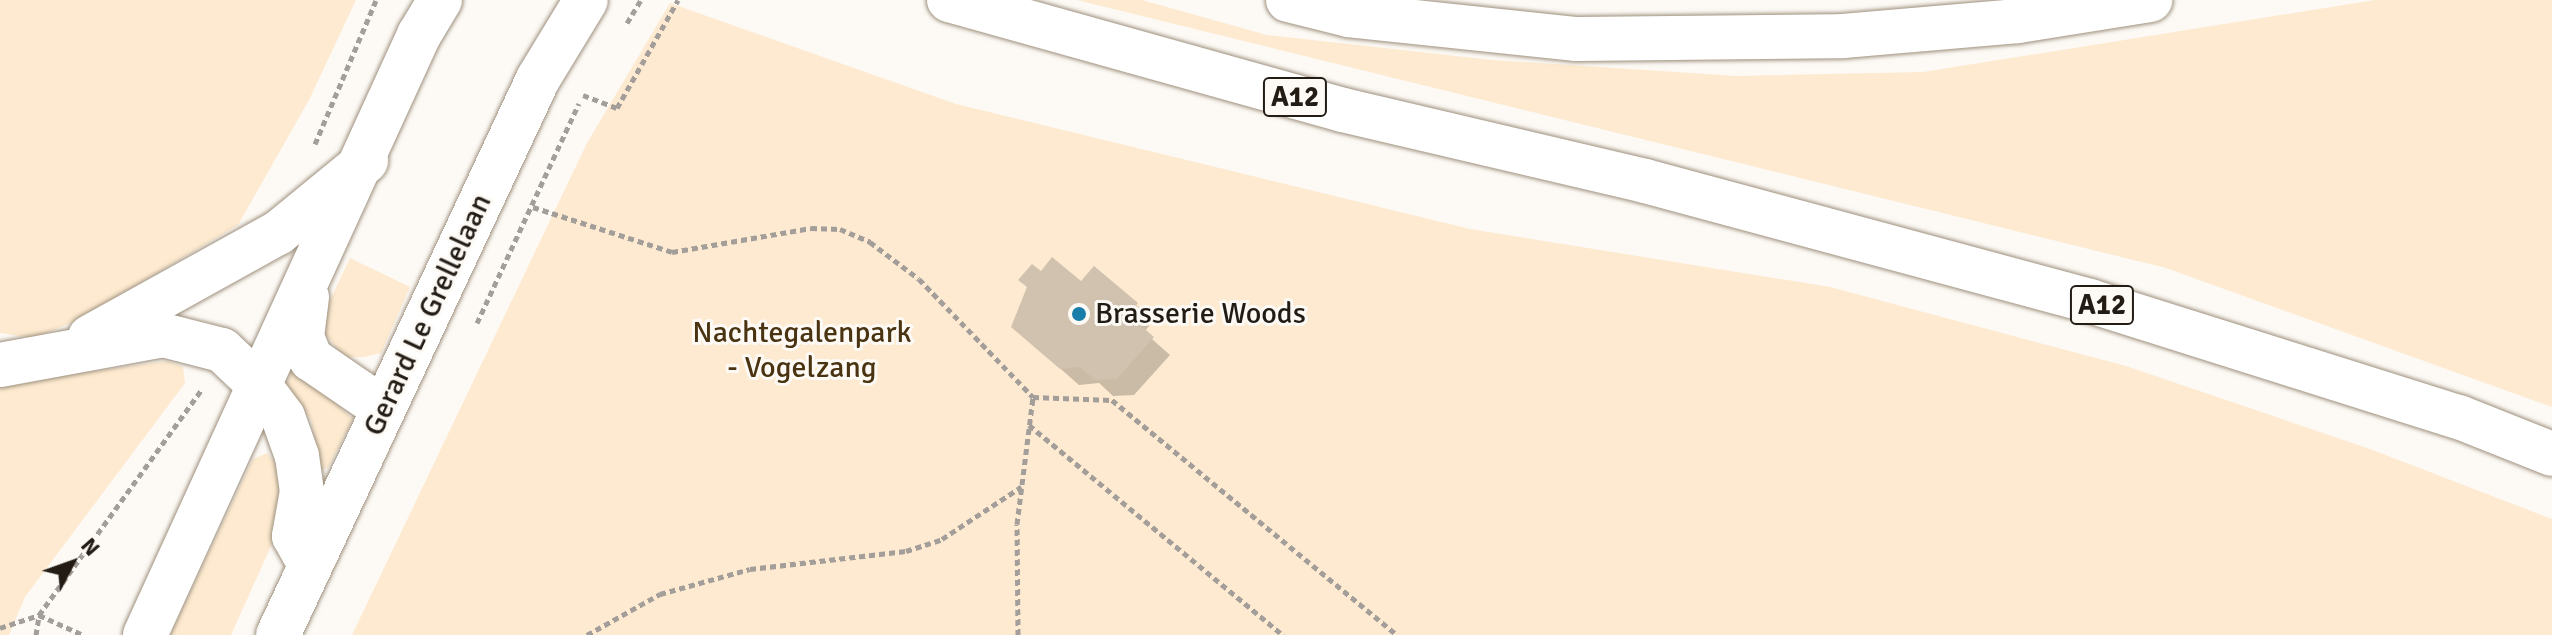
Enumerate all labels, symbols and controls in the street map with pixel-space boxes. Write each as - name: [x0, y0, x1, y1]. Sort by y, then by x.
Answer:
- road number: A12: [1261, 73, 1329, 121]
- street label: Gerard Le Grellelaan: [356, 188, 500, 442]
- road number: A12: [2068, 281, 2136, 329]
- place label: Brasserie Woods: [1095, 296, 1306, 332]
- marker: Brasserie Woods: [1070, 305, 1088, 323]
- park label: Nachtegalenpark - Vogelzang: [692, 315, 912, 386]
- north arrow: [32, 523, 112, 603]
- text: N: [75, 532, 106, 562]

